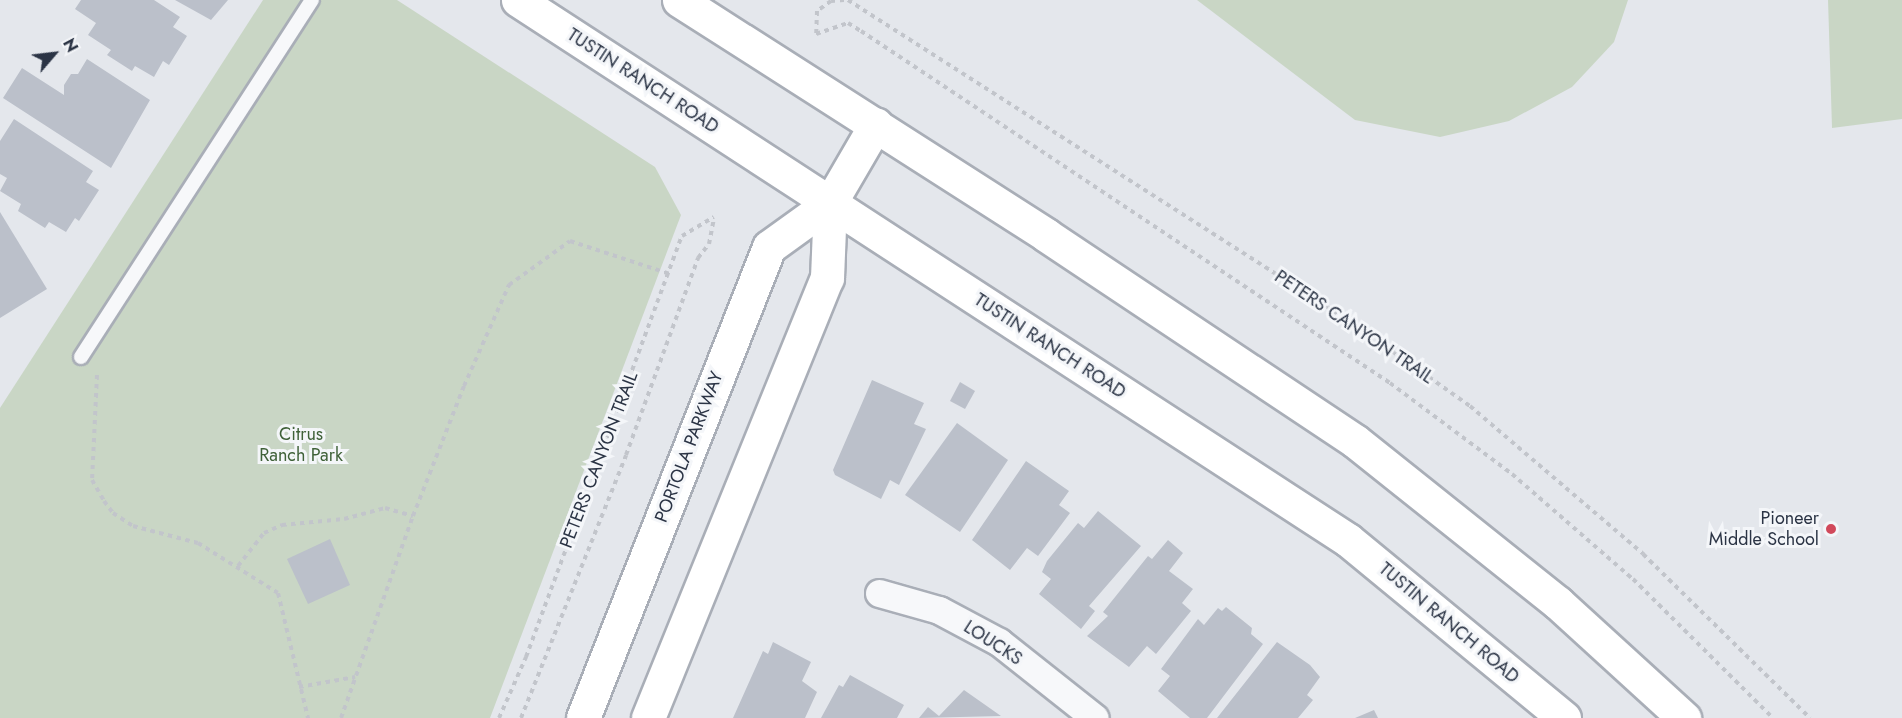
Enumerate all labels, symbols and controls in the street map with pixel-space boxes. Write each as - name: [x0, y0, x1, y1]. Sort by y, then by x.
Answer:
- north arrow: [24, 24, 84, 84]
- street label: TUSTIN RANCH ROAD: [563, 24, 723, 138]
- text: N: [57, 34, 83, 56]
- street label: PETERS CANYON TRAIL: [1270, 266, 1438, 388]
- street label: TUSTIN RANCH ROAD: [970, 289, 1130, 403]
- street label: PETERS CANYON TRAIL: [555, 369, 643, 551]
- street label: PORTOLA PARKWAY: [650, 369, 728, 525]
- park label: Citrus Ranch Park: [259, 424, 343, 466]
- place label: Pioneer Middle School: [1709, 508, 1819, 550]
- marker: Pioneer Middle School: [1824, 522, 1838, 536]
- street label: TUSTIN RANCH ROAD: [1375, 558, 1523, 688]
- street label: LOUCKS: [960, 616, 1026, 670]

